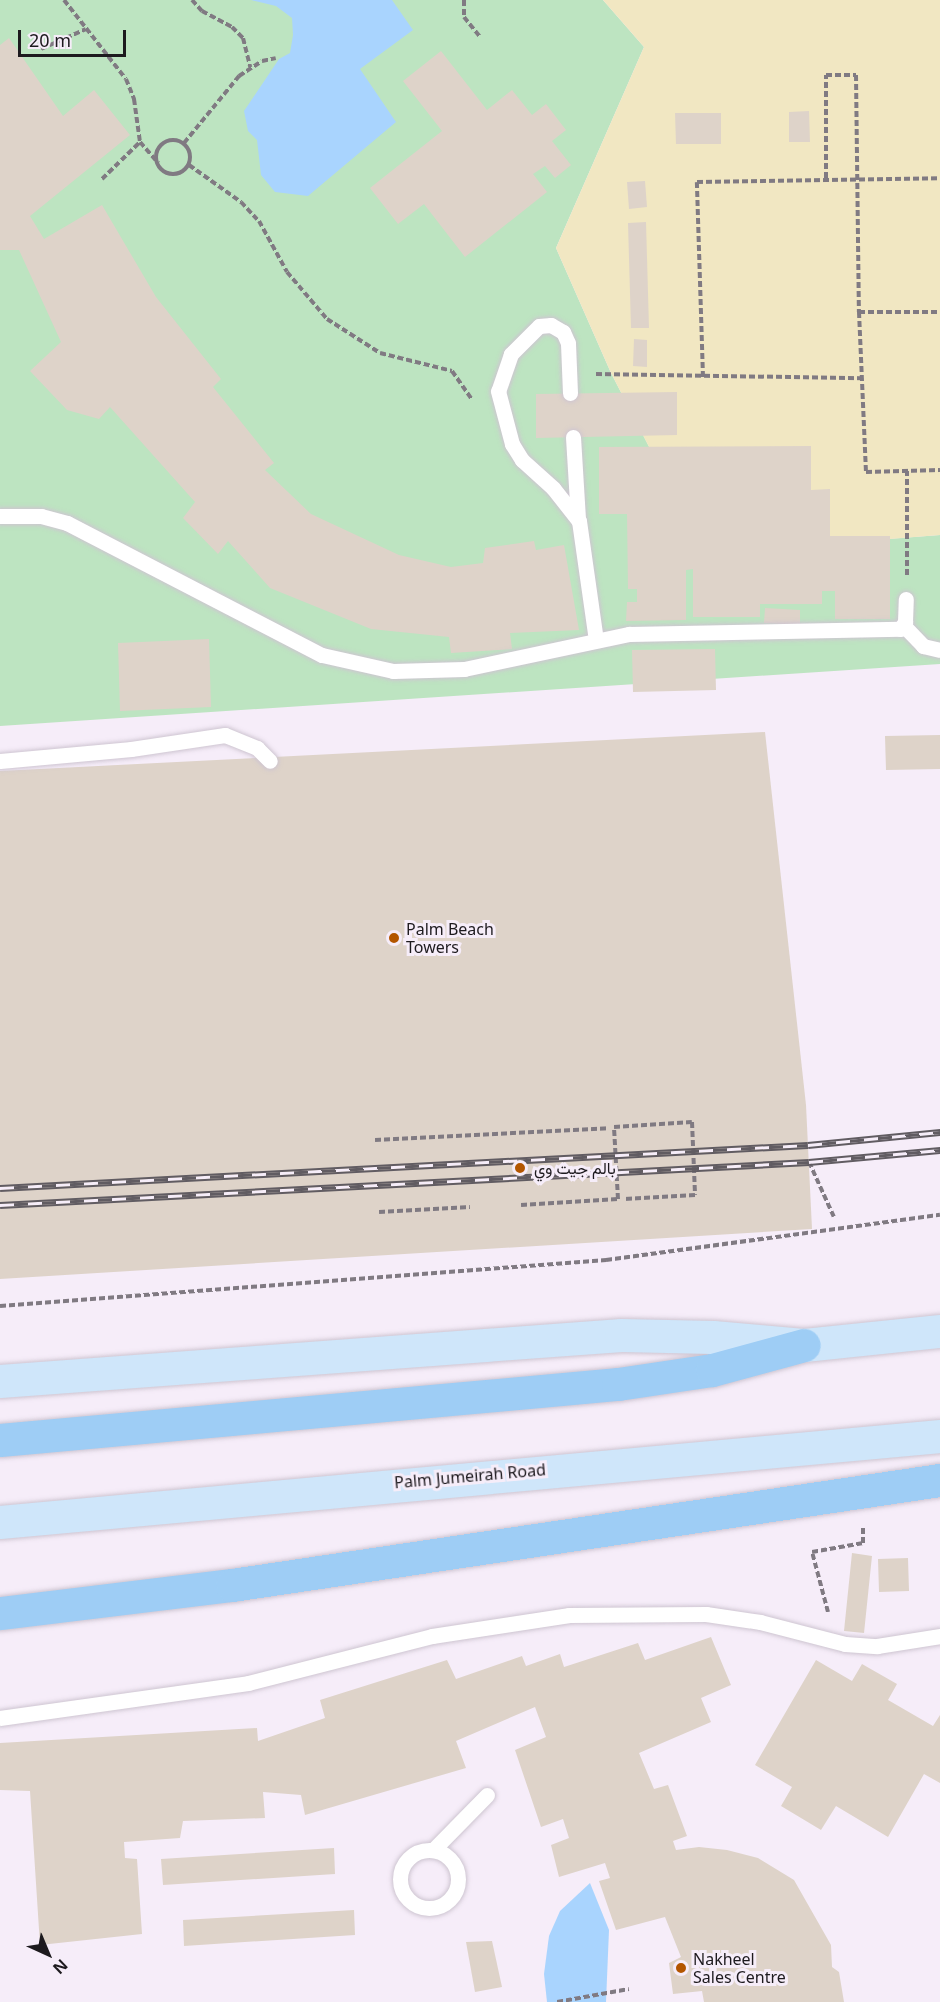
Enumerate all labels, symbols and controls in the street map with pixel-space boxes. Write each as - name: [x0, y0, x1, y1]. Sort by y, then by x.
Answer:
- scale bar: [21, 18, 129, 56]
- text: 20 m: [29, 28, 71, 52]
- place label: Palm Beach Towers: [406, 919, 494, 957]
- marker: Palm Beach Towers: [387, 931, 401, 945]
- place label: بالم جيت وي: [534, 1158, 616, 1178]
- marker: بالم جيت وي: [511, 1159, 529, 1177]
- street label: Palm Jumeirah Road: [393, 1460, 547, 1492]
- north arrow: [18, 1924, 78, 1984]
- place label: Nakheel Sales Centre: [693, 1949, 786, 1987]
- text: N: [48, 1955, 73, 1979]
- marker: Nakheel Sales Centre: [674, 1961, 688, 1975]

